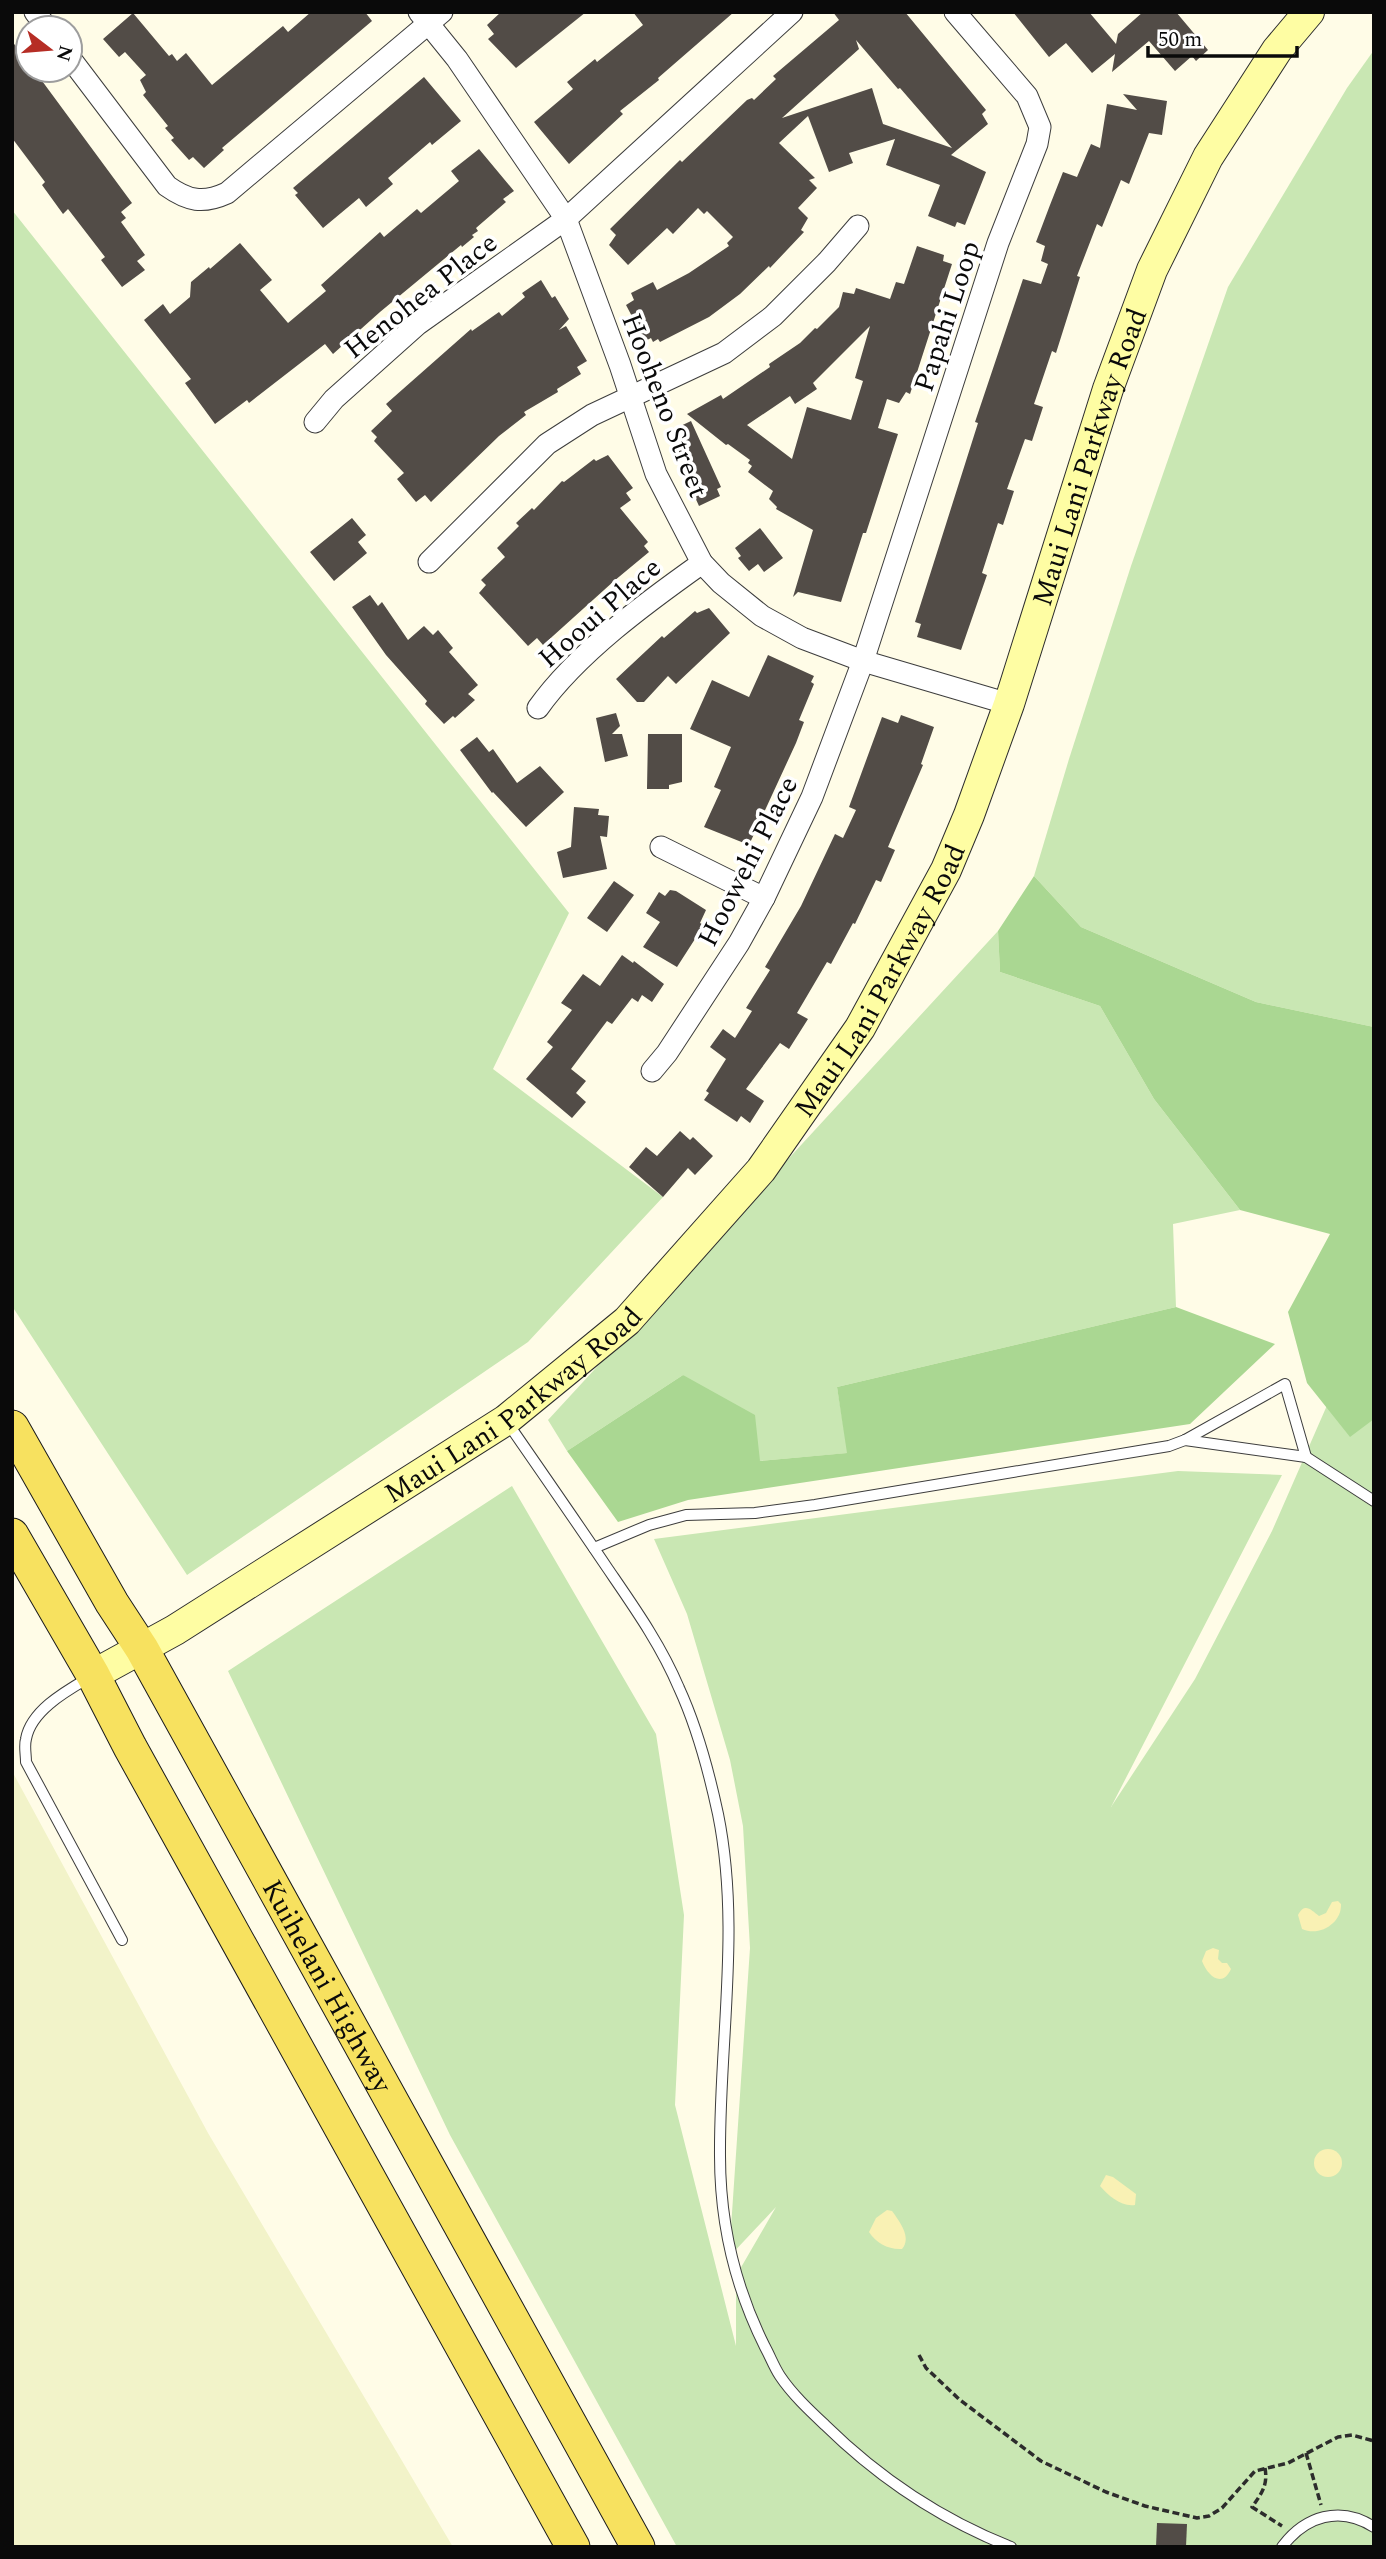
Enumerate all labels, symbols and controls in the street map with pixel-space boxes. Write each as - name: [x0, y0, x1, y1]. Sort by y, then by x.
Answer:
- north arrow: [14, 14, 84, 84]
- scale bar: [1148, 14, 1297, 58]
- text: 50 m: [1158, 24, 1202, 56]
- text: N: [48, 42, 80, 65]
- street label: Henohea Place: [335, 222, 507, 370]
- street label: Papahi Loop: [903, 235, 992, 397]
- street label: Maui Lani Parkway Road: [1021, 302, 1159, 612]
- street label: Hooheno Street: [610, 307, 720, 504]
- street label: Hooui Place: [529, 547, 671, 679]
- street label: Hoowehi Place: [687, 769, 810, 954]
- street label: Maui Lani Parkway Road: [784, 837, 978, 1127]
- street label: Maui Lani Parkway Road: [376, 1297, 653, 1515]
- street label: Kuihelani Highway: [250, 1872, 404, 2102]

